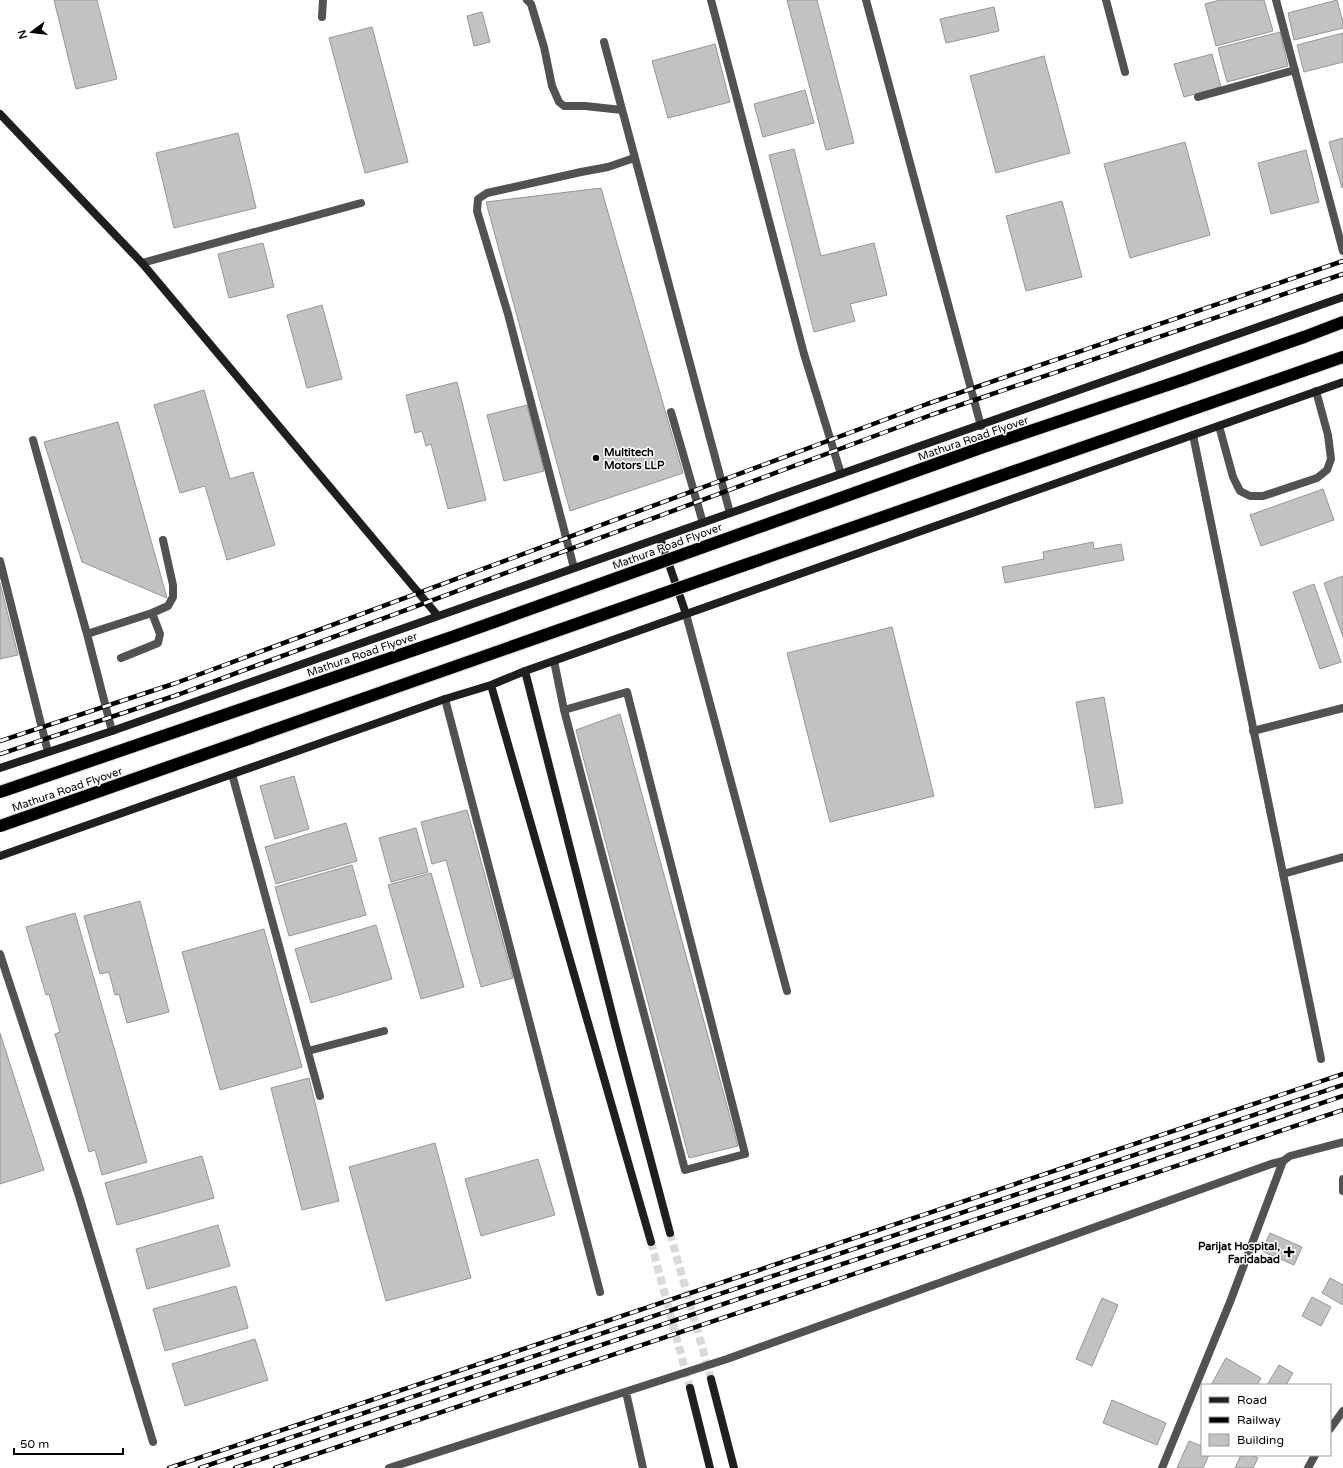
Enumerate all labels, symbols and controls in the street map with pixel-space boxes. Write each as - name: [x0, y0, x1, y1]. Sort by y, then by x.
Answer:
- north arrow: [12, 12, 52, 52]
- text: N: [15, 29, 30, 40]
- street label: Mathura Road Flyover: [916, 413, 1031, 463]
- place label: Multitech Motors LLP: [604, 446, 665, 472]
- marker: Multitech Motors LLP: [591, 453, 601, 463]
- street label: Mathura Road Flyover: [610, 520, 725, 572]
- street label: Mathura Road Flyover: [305, 629, 420, 679]
- street label: Mathura Road Flyover: [10, 764, 125, 814]
- place label: Parijat Hospital, Faridabad: [1198, 1240, 1280, 1266]
- marker: Parijat Hospital, Faridabad: [1283, 1246, 1295, 1258]
- legend: [1201, 1384, 1331, 1456]
- text: Road: [1237, 1393, 1267, 1407]
- text: Railway: [1237, 1413, 1281, 1427]
- scale bar: [14, 1430, 123, 1456]
- text: Building: [1237, 1433, 1284, 1447]
- text: 50 m: [20, 1437, 49, 1451]

